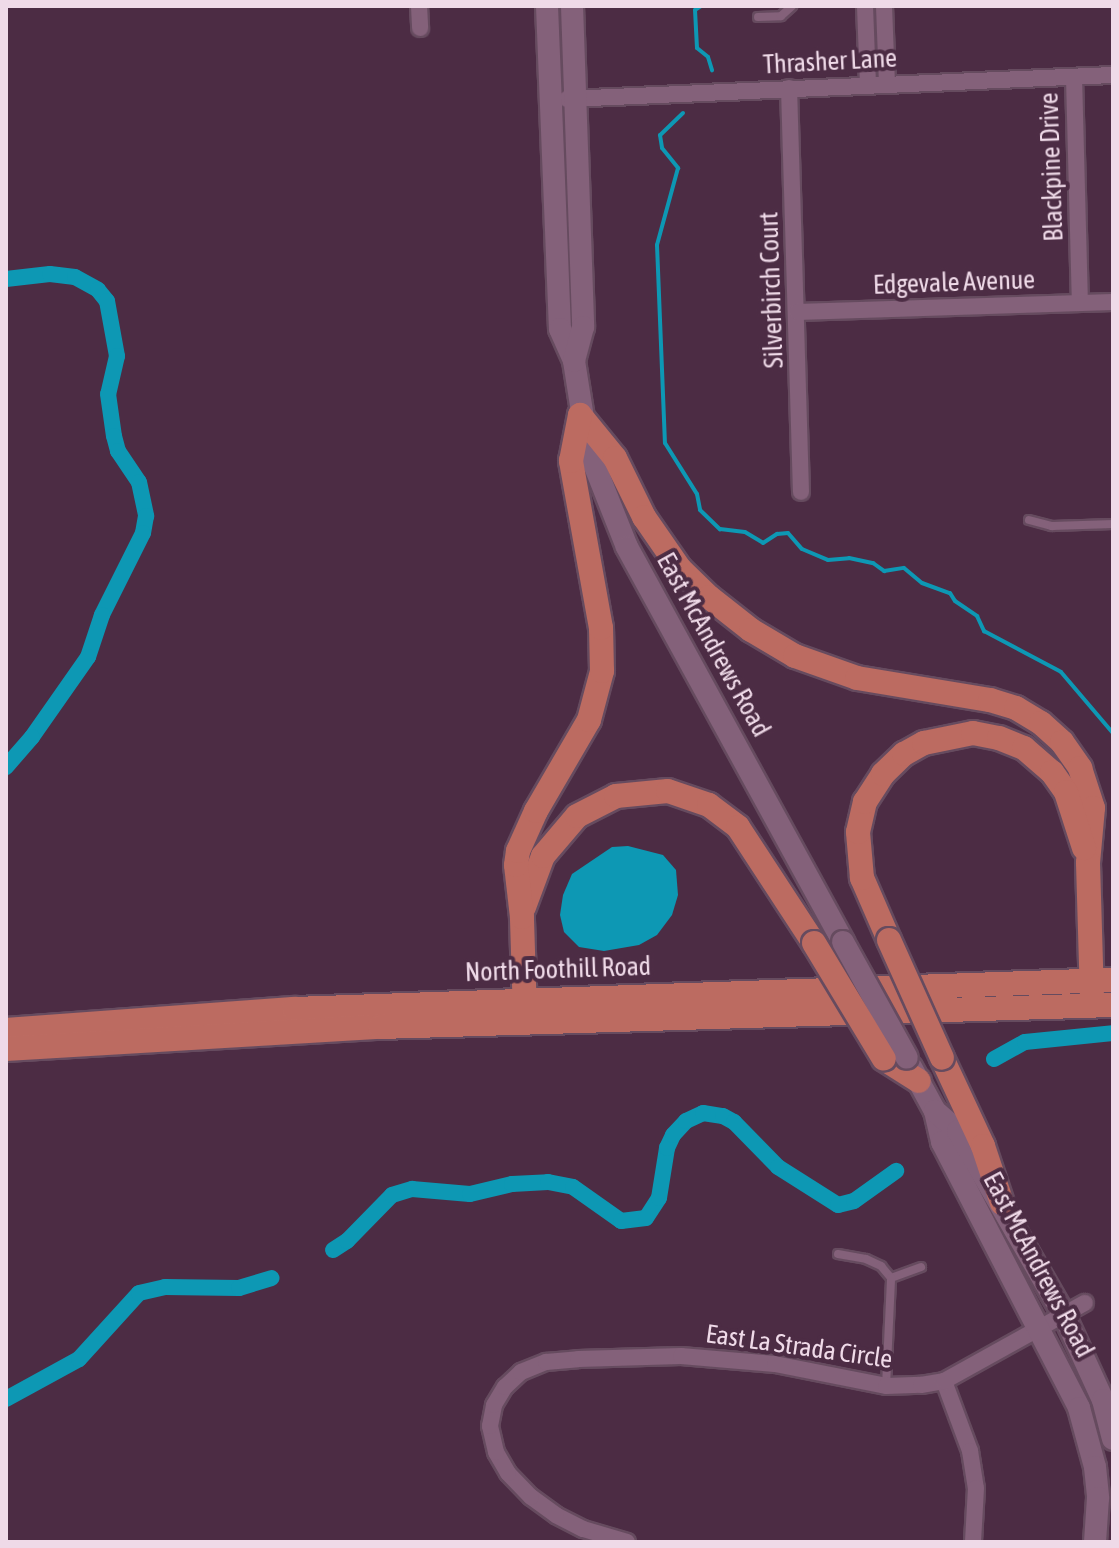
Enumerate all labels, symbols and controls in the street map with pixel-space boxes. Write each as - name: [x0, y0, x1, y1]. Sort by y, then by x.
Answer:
- street label: Thrasher Lane: [762, 43, 898, 81]
- street label: Blackpine Drive: [1034, 92, 1070, 242]
- street label: Silverbirch Court: [754, 211, 790, 369]
- street label: Edgevale Avenue: [872, 265, 1036, 301]
- street label: East McAndrews Road: [650, 548, 776, 742]
- street label: North Foothill Road: [464, 951, 652, 989]
- street label: East McAndrews Road: [976, 1167, 1100, 1363]
- street label: East La Strada Circle: [704, 1318, 894, 1376]

